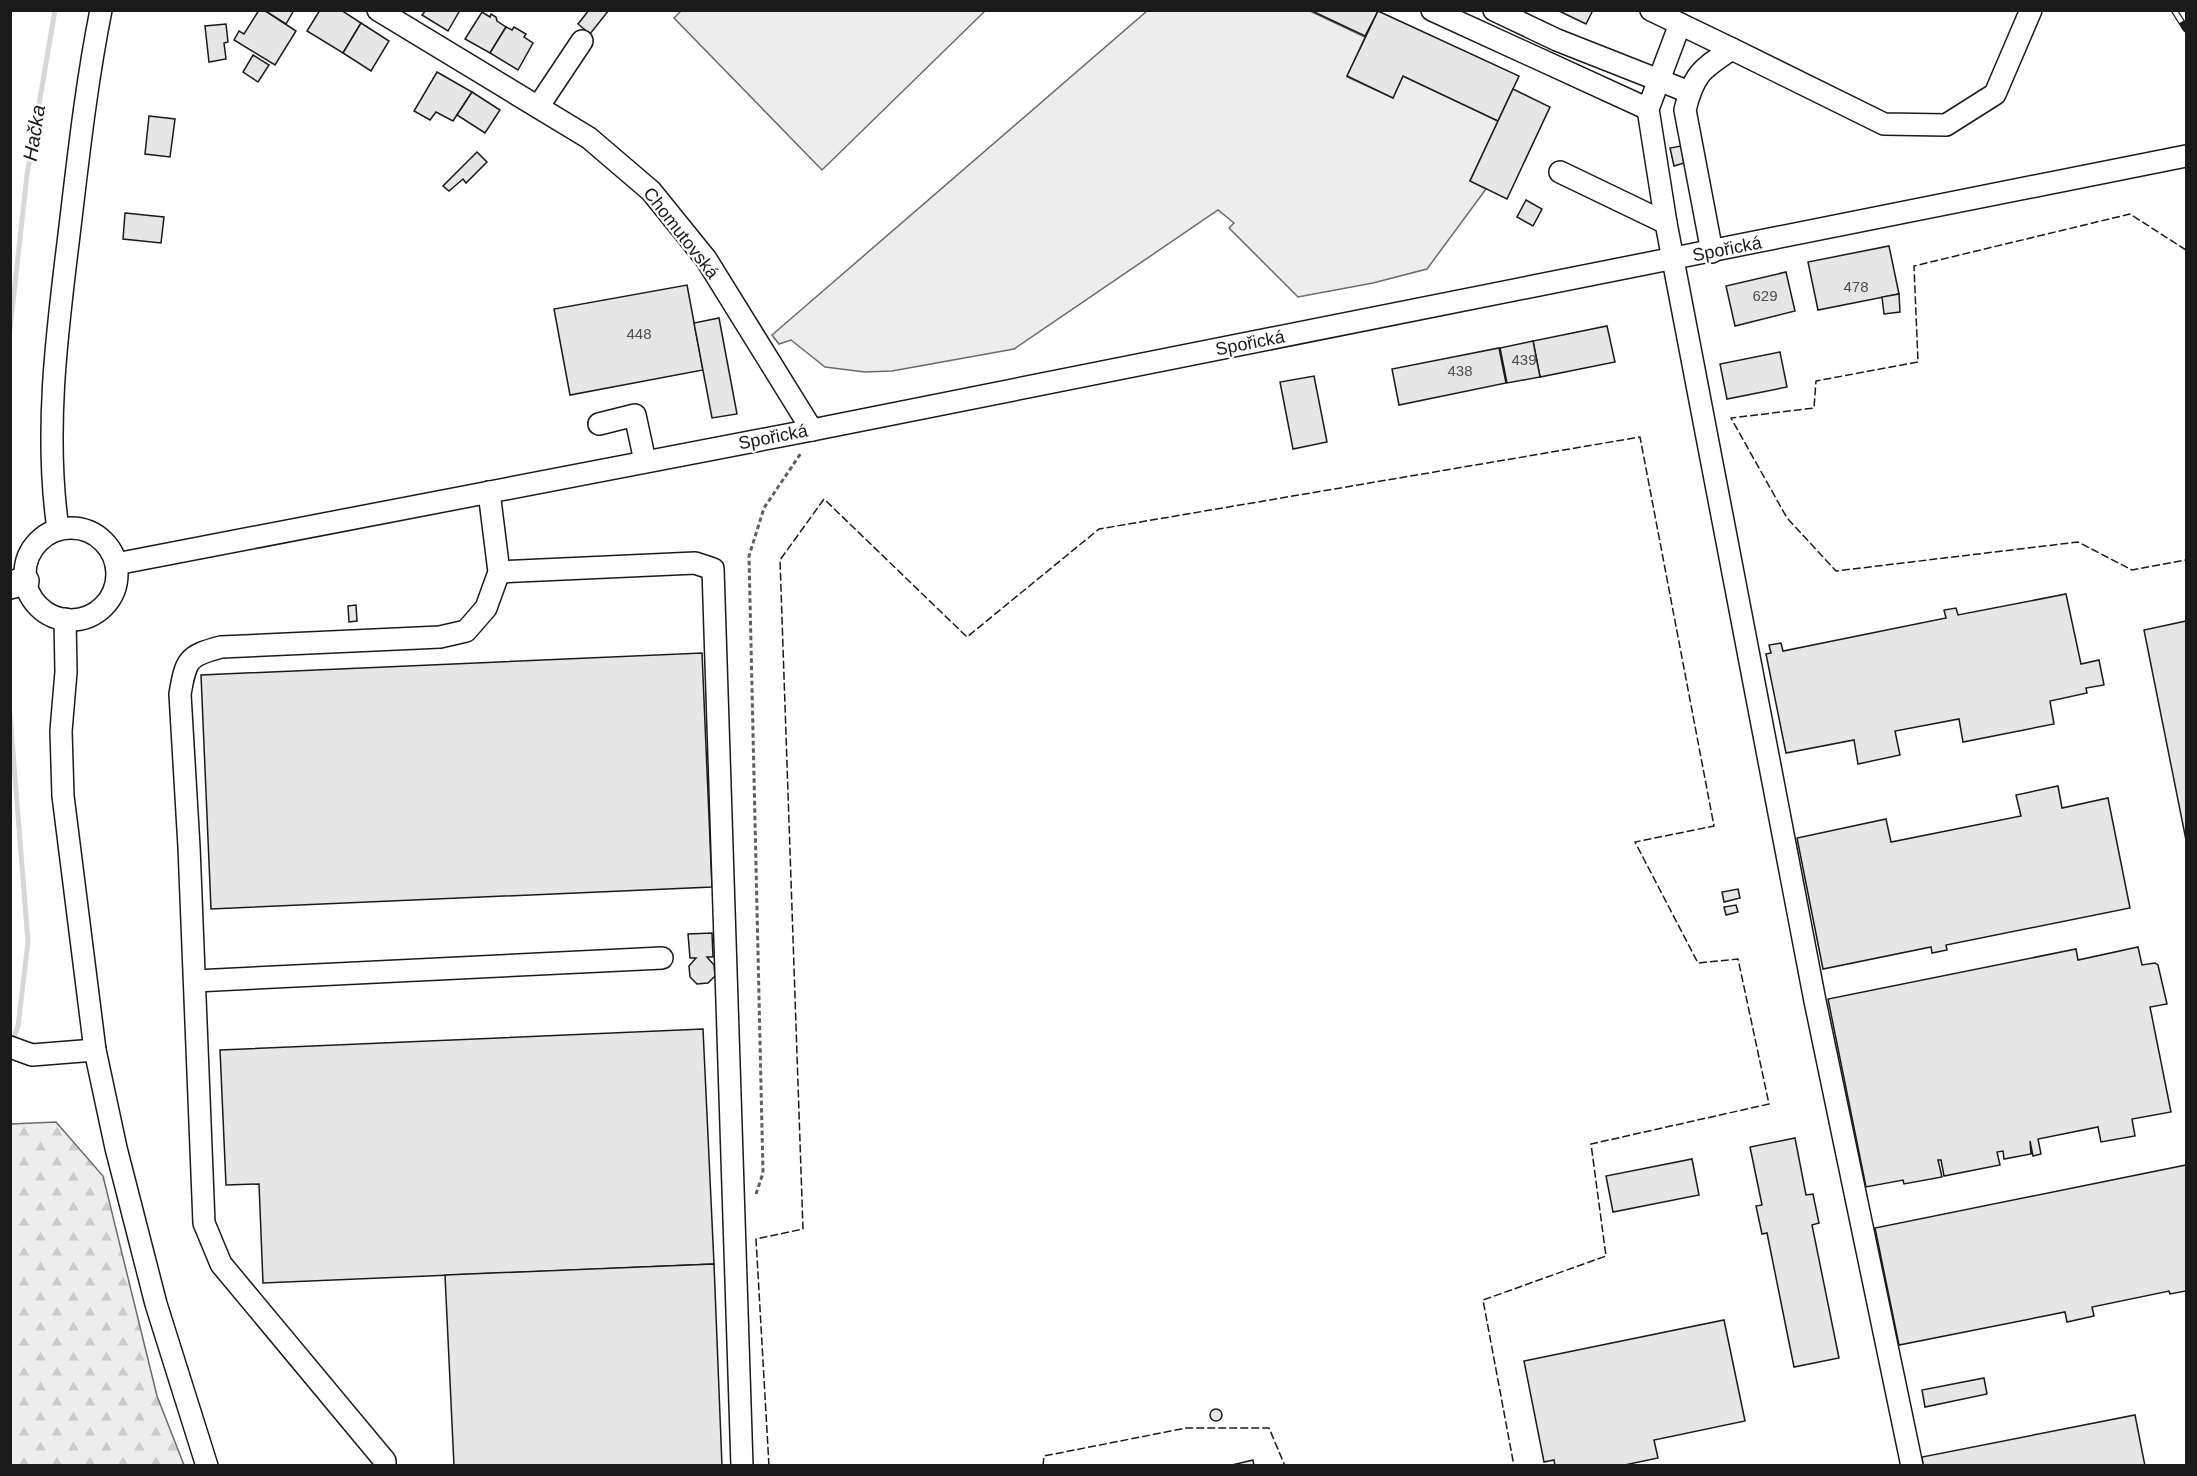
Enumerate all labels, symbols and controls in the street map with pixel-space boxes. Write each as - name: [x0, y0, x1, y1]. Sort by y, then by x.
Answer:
- water label: Hačka: [19, 103, 49, 163]
- street label: Chomutovská: [639, 183, 723, 283]
- street label: Spořická: [1691, 232, 1764, 265]
- house number: 478: [1843, 278, 1869, 295]
- house number: 629: [1752, 287, 1778, 304]
- house number: 448: [626, 325, 652, 342]
- street label: Spořická: [1214, 326, 1287, 359]
- house number: 439: [1511, 351, 1537, 368]
- house number: 438: [1447, 362, 1473, 379]
- street label: Spořická: [737, 420, 810, 453]

